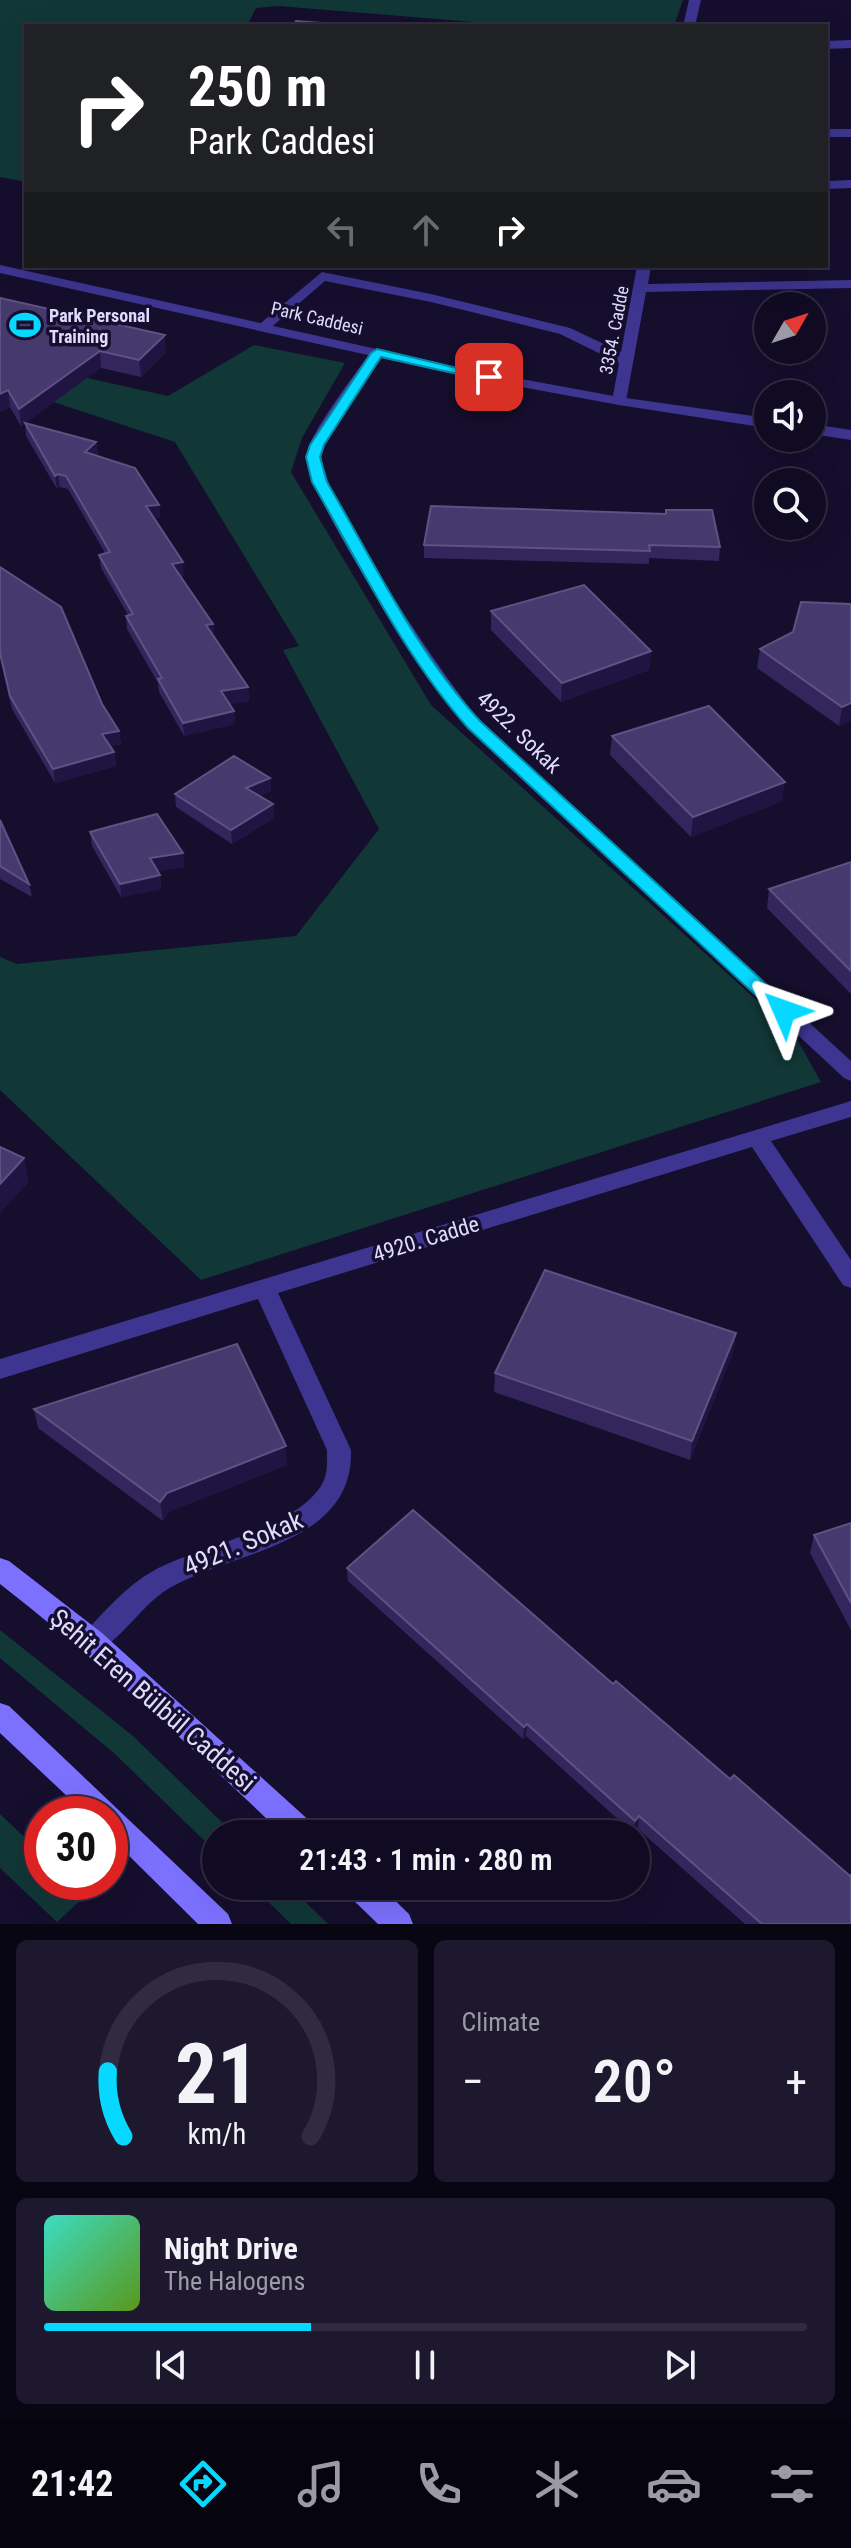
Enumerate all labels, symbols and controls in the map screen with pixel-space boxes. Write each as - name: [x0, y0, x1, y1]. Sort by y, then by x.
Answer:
- text: 250 m: [188, 54, 327, 120]
- icon: right: [56, 56, 160, 160]
- text: Park Caddesi: [188, 121, 375, 163]
- icon: left: [320, 208, 364, 252]
- icon: ahead: [404, 208, 448, 252]
- icon: right: [488, 208, 532, 252]
- street label: 3354. Cadde: [595, 284, 633, 376]
- north arrow: [754, 292, 826, 364]
- map controls: [754, 292, 826, 540]
- street label: Park Caddesi: [269, 297, 365, 339]
- place label: Park Personal Training: [49, 305, 150, 347]
- sports icon: Park Personal Training: [8, 308, 42, 342]
- pin: [455, 343, 523, 411]
- icon: arrive: [467, 355, 511, 399]
- button: sound: [754, 380, 826, 452]
- button: search: [754, 468, 826, 540]
- street label: 4922. Sokak: [472, 686, 566, 778]
- position arrow: [742, 969, 826, 1053]
- street label: 4920. Cadde: [370, 1211, 482, 1267]
- street label: 4921. Sokak: [179, 1504, 307, 1582]
- street label: Şehit Eren Bülbül Caddesi: [44, 1603, 262, 1797]
- speed limit sign: 30: [24, 1796, 128, 1900]
- text: 21:43 · 1 min · 280 m: [299, 1842, 553, 1877]
- text: Climate: [462, 2007, 540, 2037]
- text: 21: [175, 2026, 259, 2123]
- text: 20°: [593, 2046, 676, 2117]
- text: −: [462, 2056, 484, 2108]
- text: +: [785, 2056, 807, 2108]
- text: km/h: [187, 2117, 246, 2151]
- text: Night Drive: [164, 2231, 298, 2266]
- text: The Halogens: [164, 2266, 305, 2296]
- icon: previous: [149, 2343, 193, 2387]
- icon: pause: [403, 2343, 447, 2387]
- icon: next: [658, 2343, 702, 2387]
- icon: directions: [175, 2456, 231, 2512]
- icon: music: [293, 2456, 349, 2512]
- icon: phone: [411, 2456, 467, 2512]
- icon: climate: [529, 2456, 585, 2512]
- icon: car: [646, 2456, 702, 2512]
- icon: filters: [764, 2456, 820, 2512]
- text: 21:42: [31, 2463, 114, 2505]

